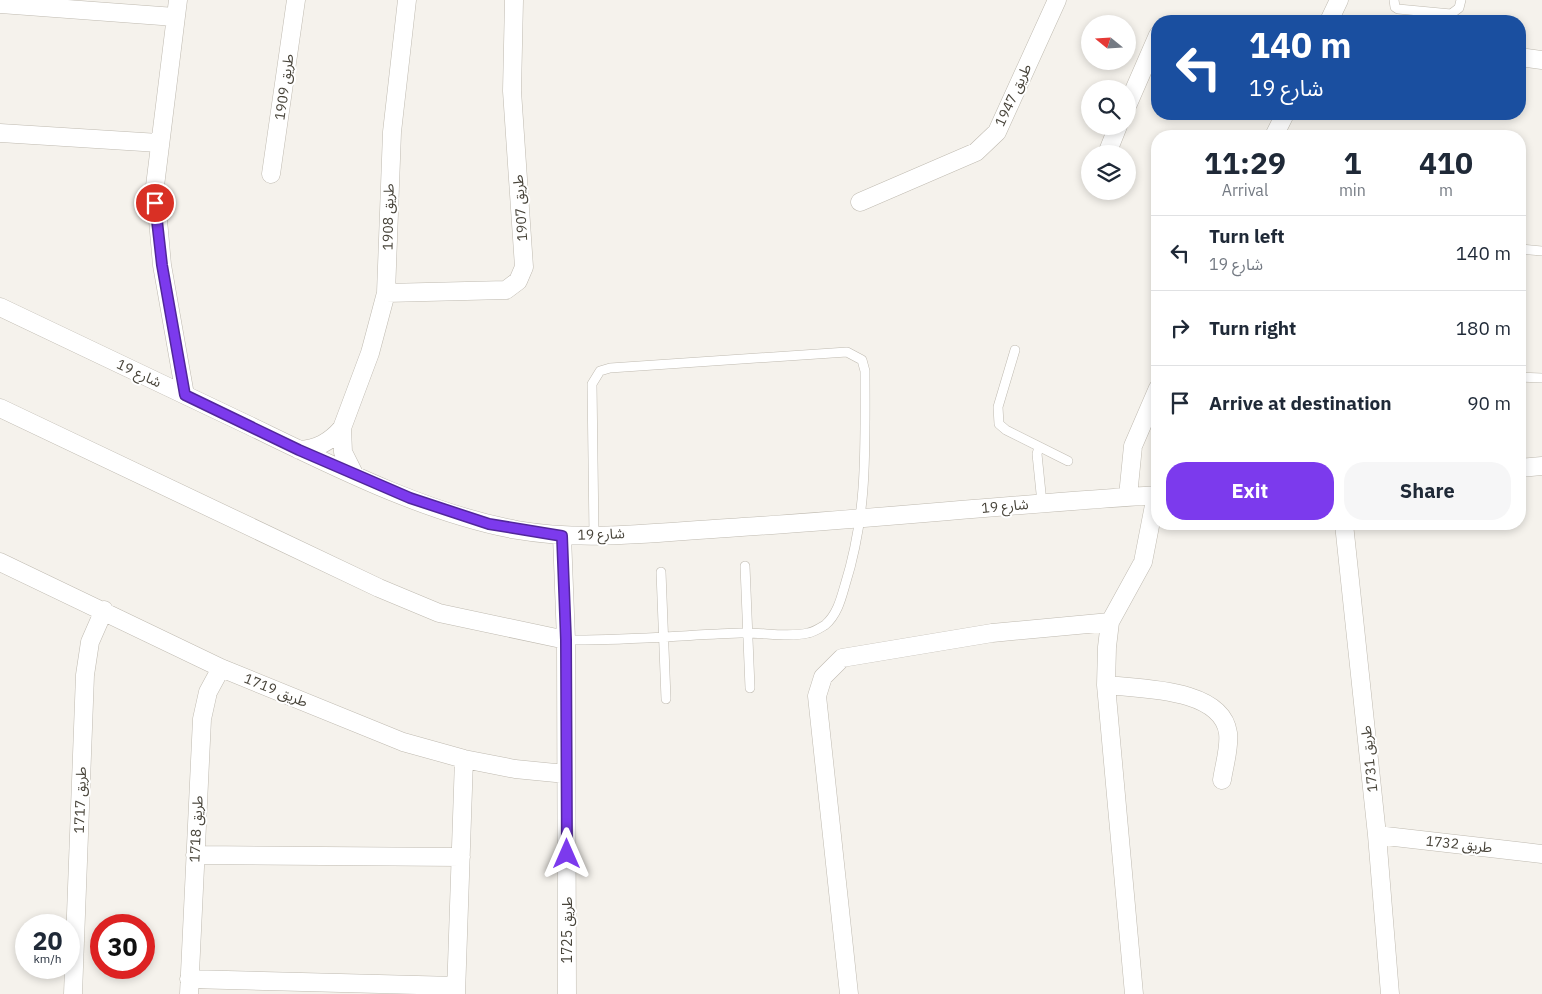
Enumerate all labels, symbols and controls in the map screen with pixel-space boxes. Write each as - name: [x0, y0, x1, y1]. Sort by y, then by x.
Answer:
- north arrow: [1081, 15, 1136, 70]
- map controls: [1081, 15, 1136, 200]
- text: 140 m: [1249, 22, 1352, 68]
- icon: left: [1166, 35, 1231, 100]
- street label: طريق 1909: [270, 53, 299, 122]
- street label: طريق 1947: [991, 61, 1036, 130]
- text: شارع 19: [1249, 73, 1323, 102]
- button: search: [1081, 80, 1136, 135]
- text: 11:29: [1204, 143, 1286, 182]
- text: 1: [1343, 143, 1361, 182]
- text: 410: [1419, 143, 1473, 182]
- button: layers: [1081, 145, 1136, 200]
- street label: طريق 1907: [509, 174, 532, 242]
- text: Arrival: [1222, 180, 1268, 200]
- text: min: [1339, 180, 1366, 200]
- text: m: [1439, 180, 1453, 200]
- pin: [134, 182, 176, 224]
- street label: طريق 1908: [378, 183, 399, 251]
- icon: arrive: [141, 189, 169, 217]
- text: Turn left: [1209, 224, 1285, 248]
- icon: left: [1166, 239, 1194, 267]
- text: 140 m: [1456, 241, 1511, 265]
- text: شارع 19: [1209, 254, 1263, 274]
- icon: right: [1166, 314, 1194, 342]
- text: Turn right: [1209, 316, 1296, 340]
- text: 180 m: [1456, 316, 1511, 340]
- street label: شارع 19: [113, 355, 164, 393]
- icon: arrive: [1166, 389, 1194, 417]
- text: Arrive at destination: [1209, 391, 1392, 415]
- text: 90 m: [1467, 391, 1511, 415]
- button: Exit: [1166, 462, 1334, 520]
- button: Share: [1344, 462, 1511, 520]
- street label: شارع 19: [981, 495, 1030, 519]
- street label: شارع 19: [577, 524, 625, 546]
- street label: طريق 1719: [241, 669, 310, 712]
- street label: طريق 1731: [1357, 725, 1382, 793]
- street label: طريق 1717: [70, 766, 91, 834]
- street label: طريق 1718: [185, 795, 208, 863]
- position arrow: [540, 827, 592, 879]
- street label: طريق 1732: [1425, 832, 1493, 857]
- street label: طريق 1725: [558, 896, 577, 964]
- speed limit sign: 30: [90, 914, 155, 979]
- text: 20: [32, 924, 63, 957]
- text: km/h: [33, 951, 62, 966]

